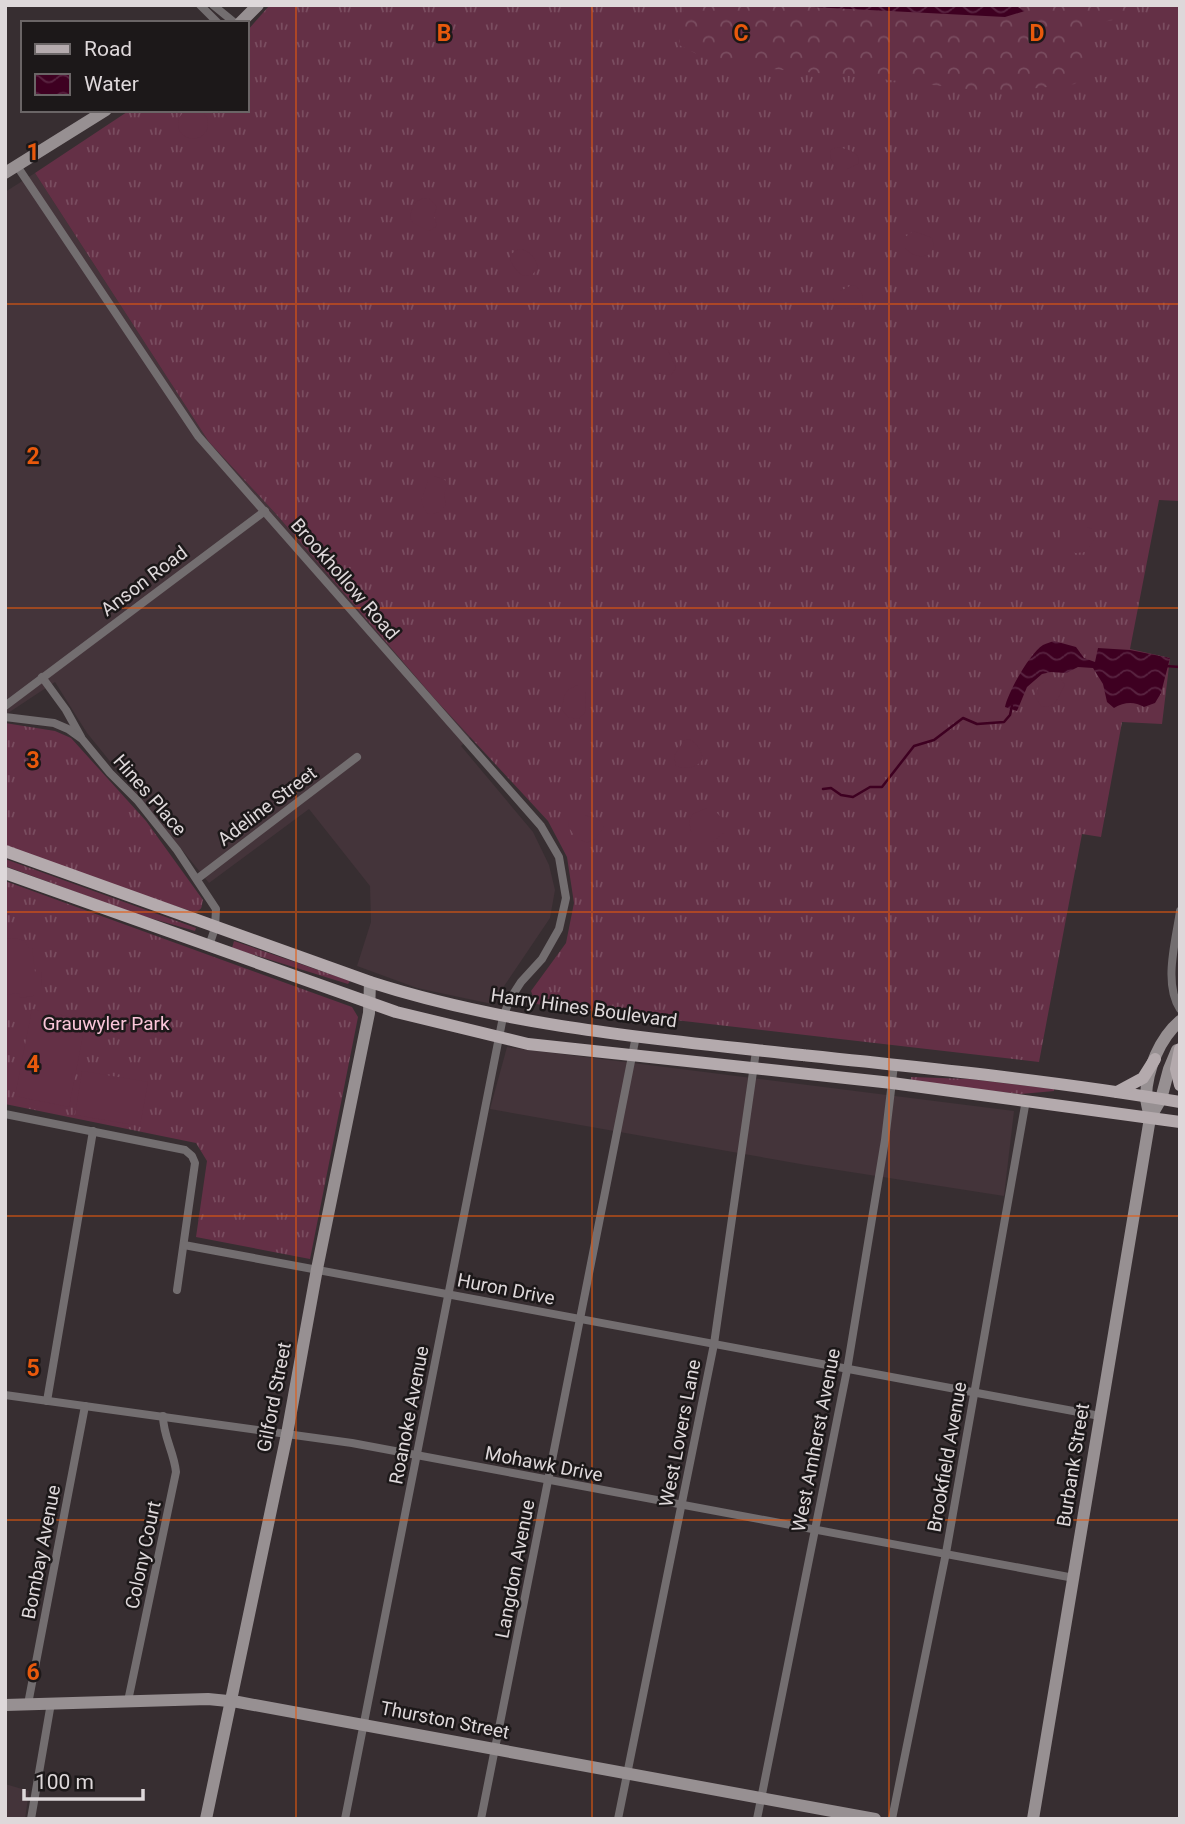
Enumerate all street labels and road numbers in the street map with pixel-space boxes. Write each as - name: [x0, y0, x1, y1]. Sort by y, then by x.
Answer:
- street label: Brookhollow Road: [286, 514, 404, 644]
- street label: Anson Road: [96, 541, 192, 621]
- street label: Hines Place: [108, 750, 192, 840]
- street label: Adeline Street: [213, 761, 321, 851]
- street label: Harry Hines Boulevard: [489, 984, 679, 1032]
- street label: Huron Drive: [455, 1268, 557, 1310]
- street label: Gilford Street: [252, 1340, 296, 1454]
- street label: Roanoke Avenue: [384, 1344, 434, 1486]
- street label: West Amherst Avenue: [787, 1346, 845, 1534]
- street label: West Lovers Lane: [654, 1357, 706, 1509]
- street label: Brookfield Avenue: [922, 1380, 972, 1534]
- street label: Burbank Street: [1052, 1402, 1094, 1528]
- street label: Mohawk Drive: [483, 1441, 605, 1487]
- street label: Bombay Avenue: [17, 1483, 65, 1621]
- street label: Langdon Avenue: [490, 1498, 540, 1640]
- street label: Colony Court: [120, 1499, 166, 1611]
- street label: Thurston Street: [379, 1696, 511, 1744]

